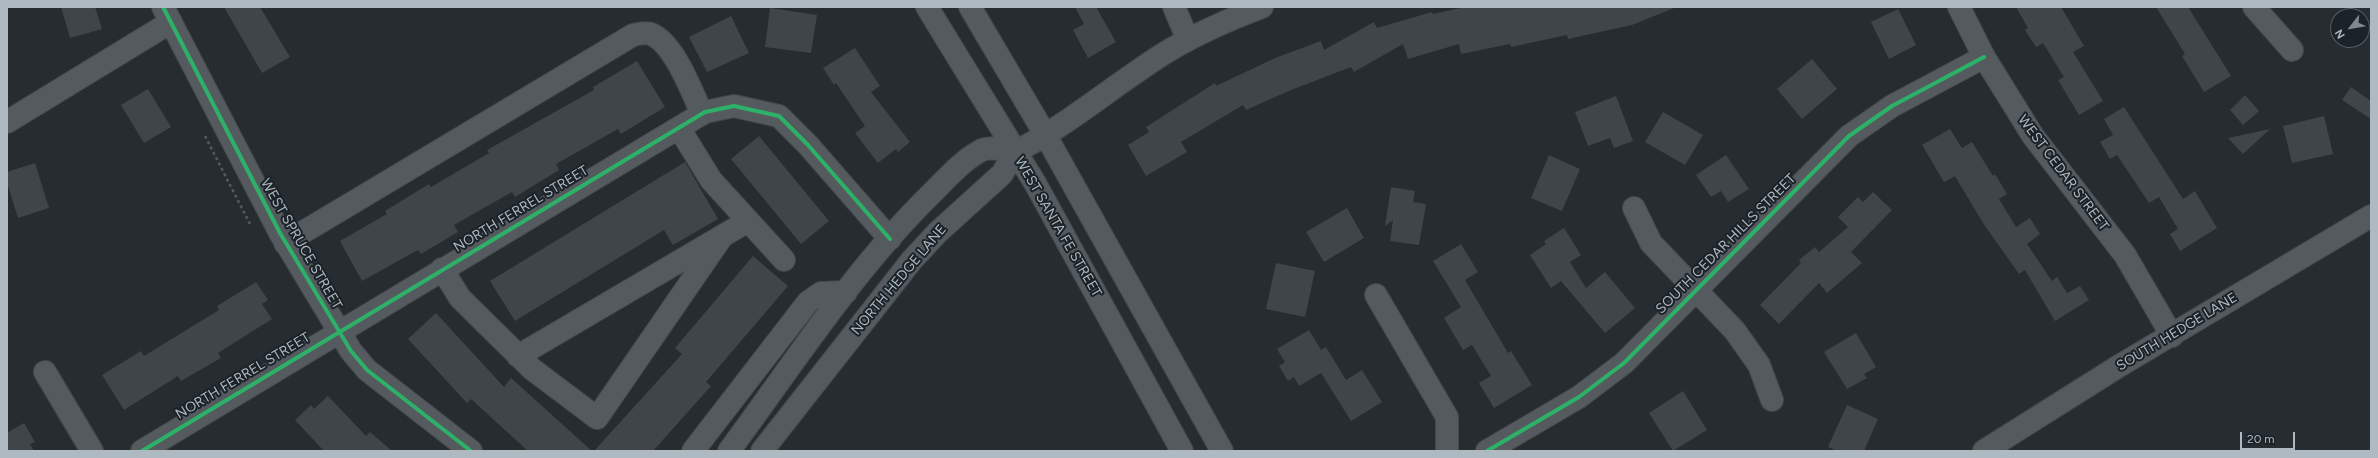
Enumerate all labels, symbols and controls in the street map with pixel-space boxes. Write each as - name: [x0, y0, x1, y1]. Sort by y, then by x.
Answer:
- north arrow: [2330, 8, 2370, 48]
- text: N: [2332, 27, 2348, 41]
- street label: WEST CEDAR STREET: [2014, 112, 2112, 234]
- street label: WEST SANTA FE STREET: [1011, 154, 1105, 300]
- street label: NORTH FERREL STREET: [451, 162, 591, 256]
- street label: SOUTH CEDAR HILLS STREET: [1653, 171, 1799, 317]
- street label: WEST SPRUCE STREET: [257, 176, 345, 312]
- street label: NORTH HEDGE LANE: [848, 221, 950, 339]
- street label: SOUTH HEDGE LANE: [2114, 289, 2240, 375]
- street label: NORTH FERREL STREET: [173, 329, 313, 423]
- scale bar: [2242, 424, 2297, 450]
- text: 20 m: [2247, 432, 2275, 446]

